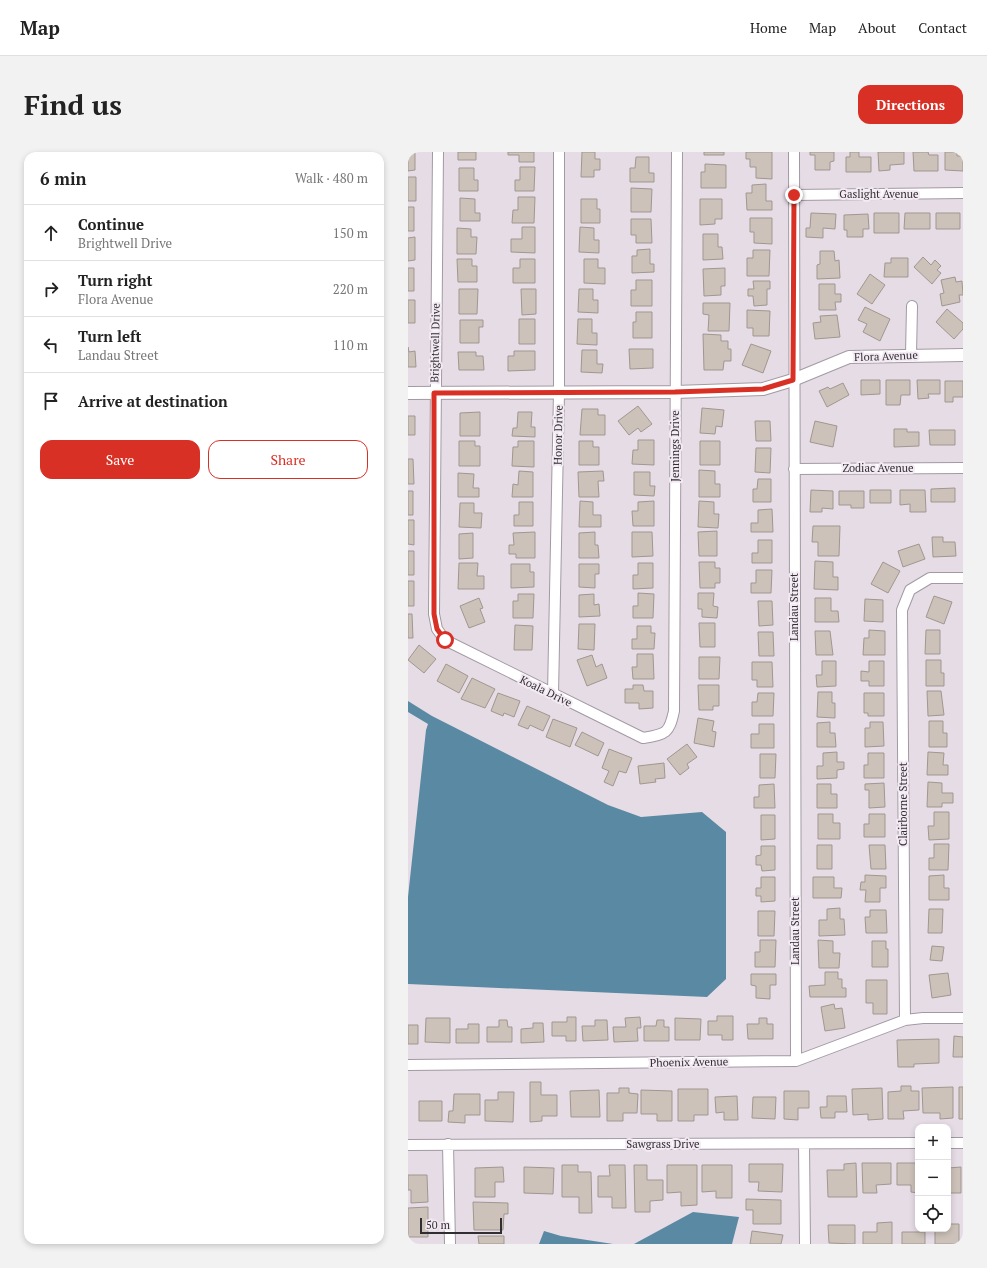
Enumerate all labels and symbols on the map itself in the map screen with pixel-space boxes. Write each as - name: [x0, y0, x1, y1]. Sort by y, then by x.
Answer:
- route end: [785, 186, 803, 204]
- street label: Gaslight Avenue: [839, 187, 919, 201]
- street label: Brightwell Drive: [427, 303, 443, 383]
- street label: Flora Avenue: [854, 348, 919, 364]
- street label: Honor Drive: [550, 404, 566, 465]
- street label: Jennings Drive: [668, 410, 682, 482]
- street label: Zodiac Avenue: [842, 461, 914, 475]
- street label: Landau Street: [787, 573, 801, 641]
- route start: [436, 631, 454, 649]
- street label: Koala Drive: [518, 672, 575, 710]
- street label: Clairborne Street: [896, 762, 910, 846]
- street label: Landau Street: [788, 897, 802, 965]
- street label: Phoenix Avenue: [650, 1054, 729, 1070]
- street label: Sawgrass Drive: [626, 1137, 700, 1151]
- scale bar: [420, 1216, 502, 1235]

